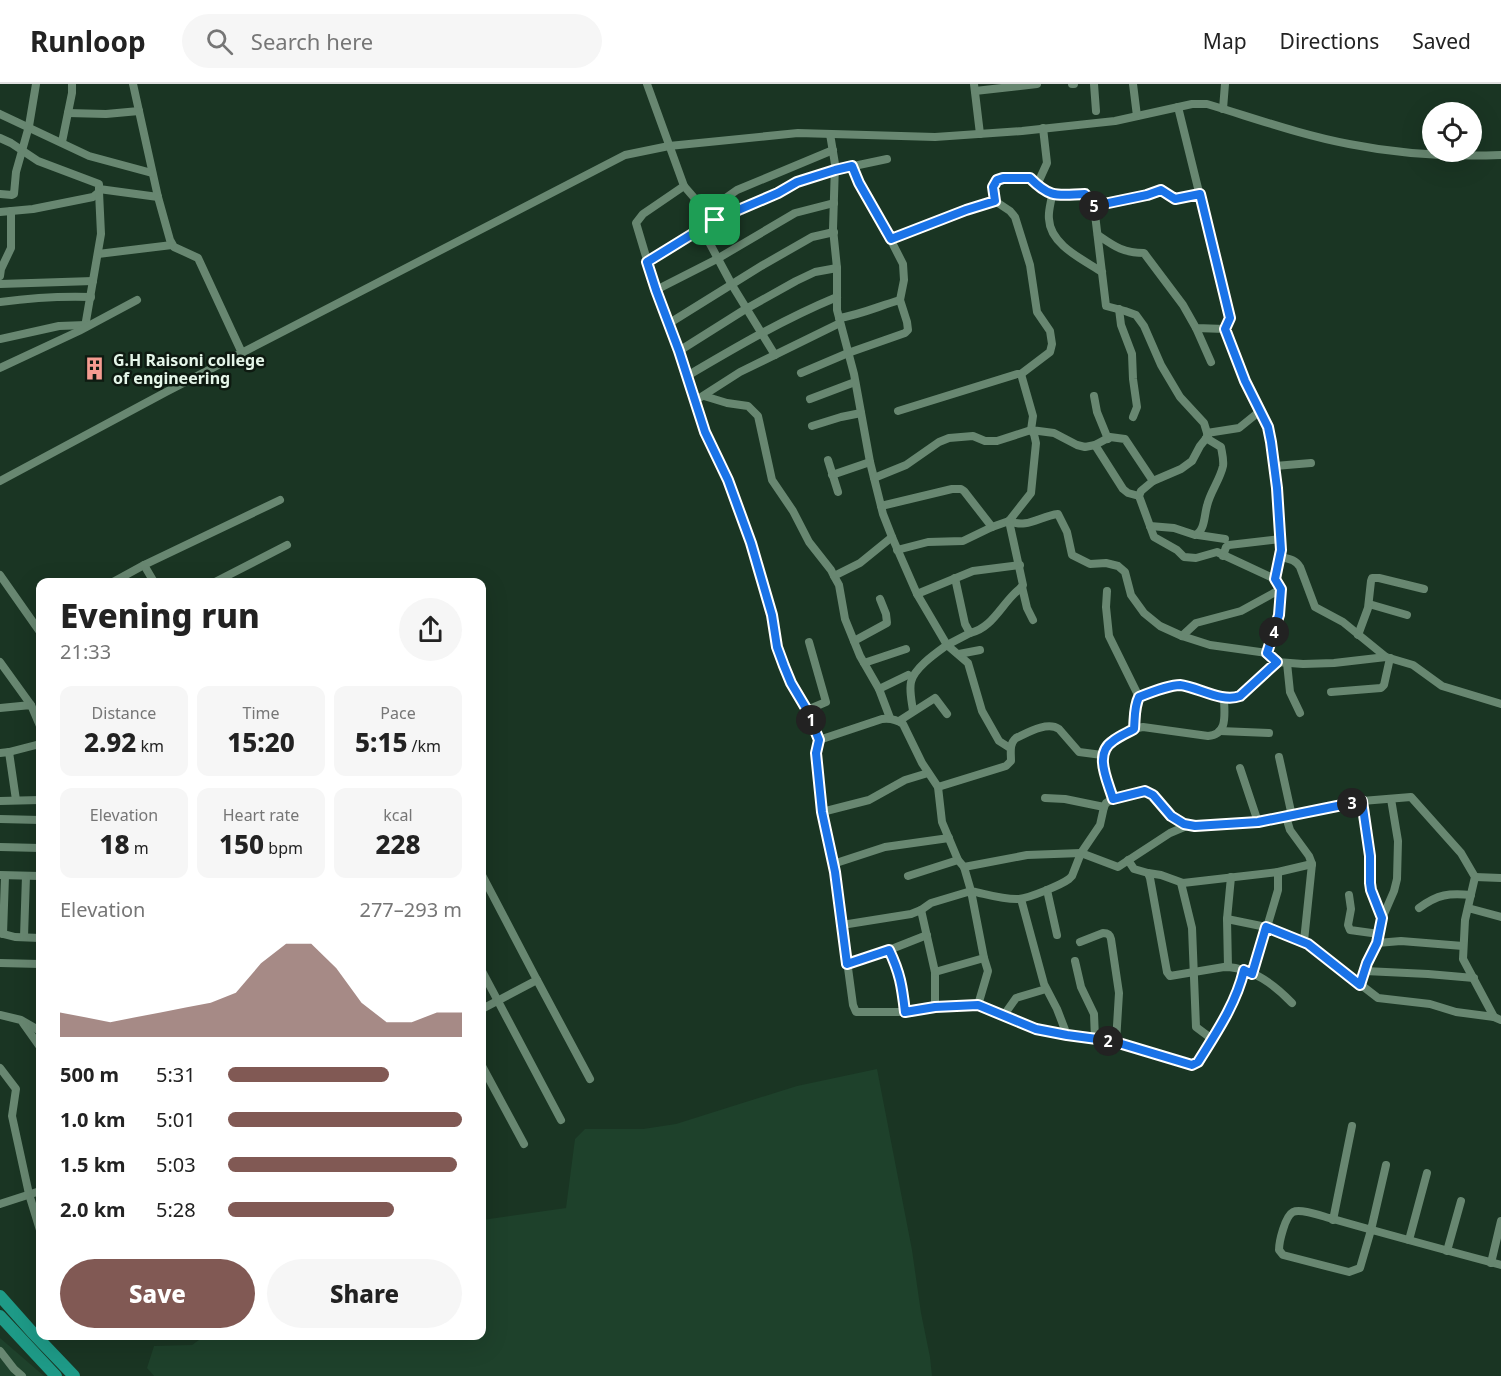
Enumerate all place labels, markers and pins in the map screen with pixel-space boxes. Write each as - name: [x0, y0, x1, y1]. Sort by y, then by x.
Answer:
- pin: 5: [1079, 191, 1109, 221]
- pin: [689, 194, 740, 245]
- place label: G.H Raisoni college of engineering: [113, 349, 265, 389]
- building icon: G.H Raisoni college of engineering: [82, 356, 108, 382]
- pin: 4: [1259, 617, 1289, 647]
- pin: 1: [796, 705, 826, 735]
- pin: 3: [1337, 788, 1367, 818]
- pin: 2: [1093, 1026, 1123, 1056]

